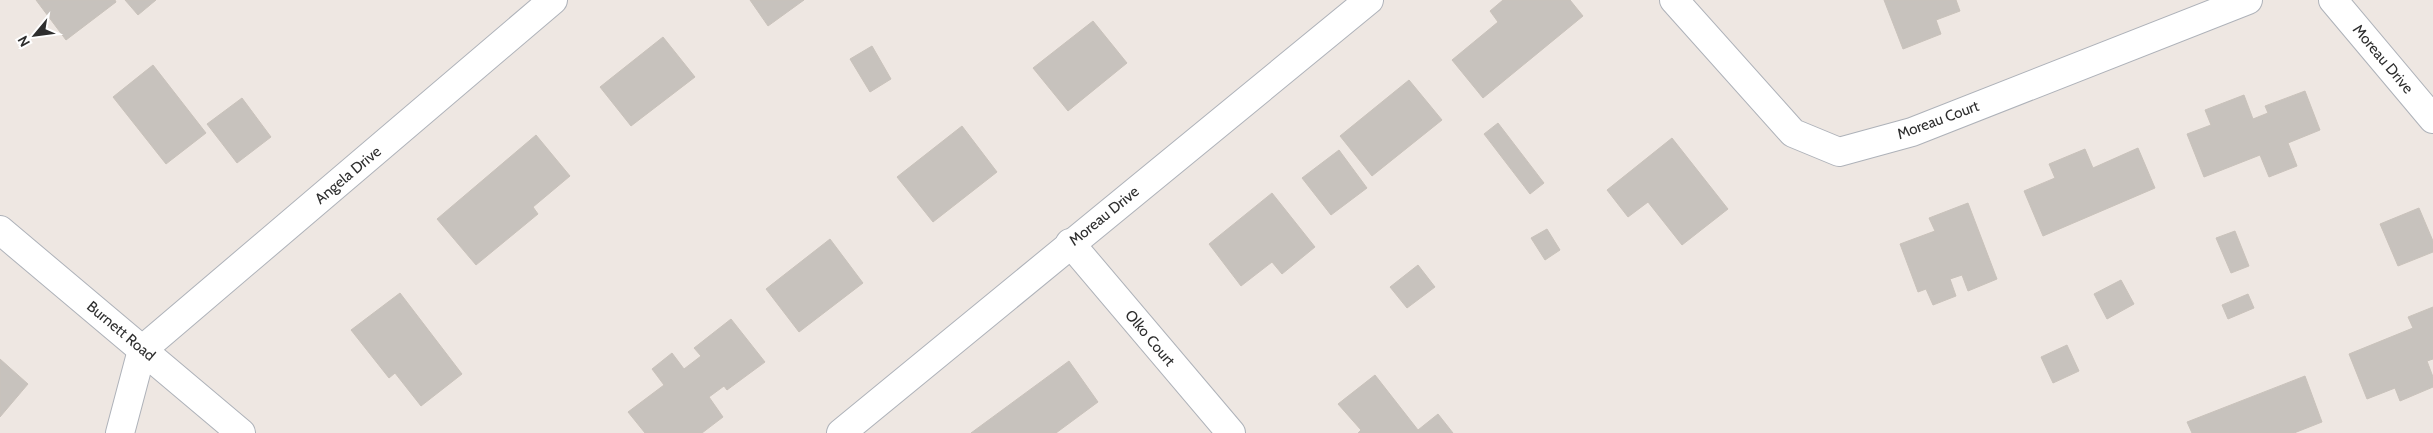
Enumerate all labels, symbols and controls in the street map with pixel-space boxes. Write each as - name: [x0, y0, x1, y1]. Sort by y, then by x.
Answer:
- north arrow: [10, 10, 60, 60]
- street label: Moreau Drive: [2349, 21, 2417, 97]
- text: N: [13, 33, 34, 50]
- street label: Moreau Court: [1895, 97, 1981, 143]
- street label: Angela Drive: [311, 142, 385, 208]
- street label: Moreau Drive: [1065, 182, 1143, 250]
- street label: Burnett Road: [83, 297, 159, 365]
- street label: Olko Court: [1121, 306, 1179, 370]

